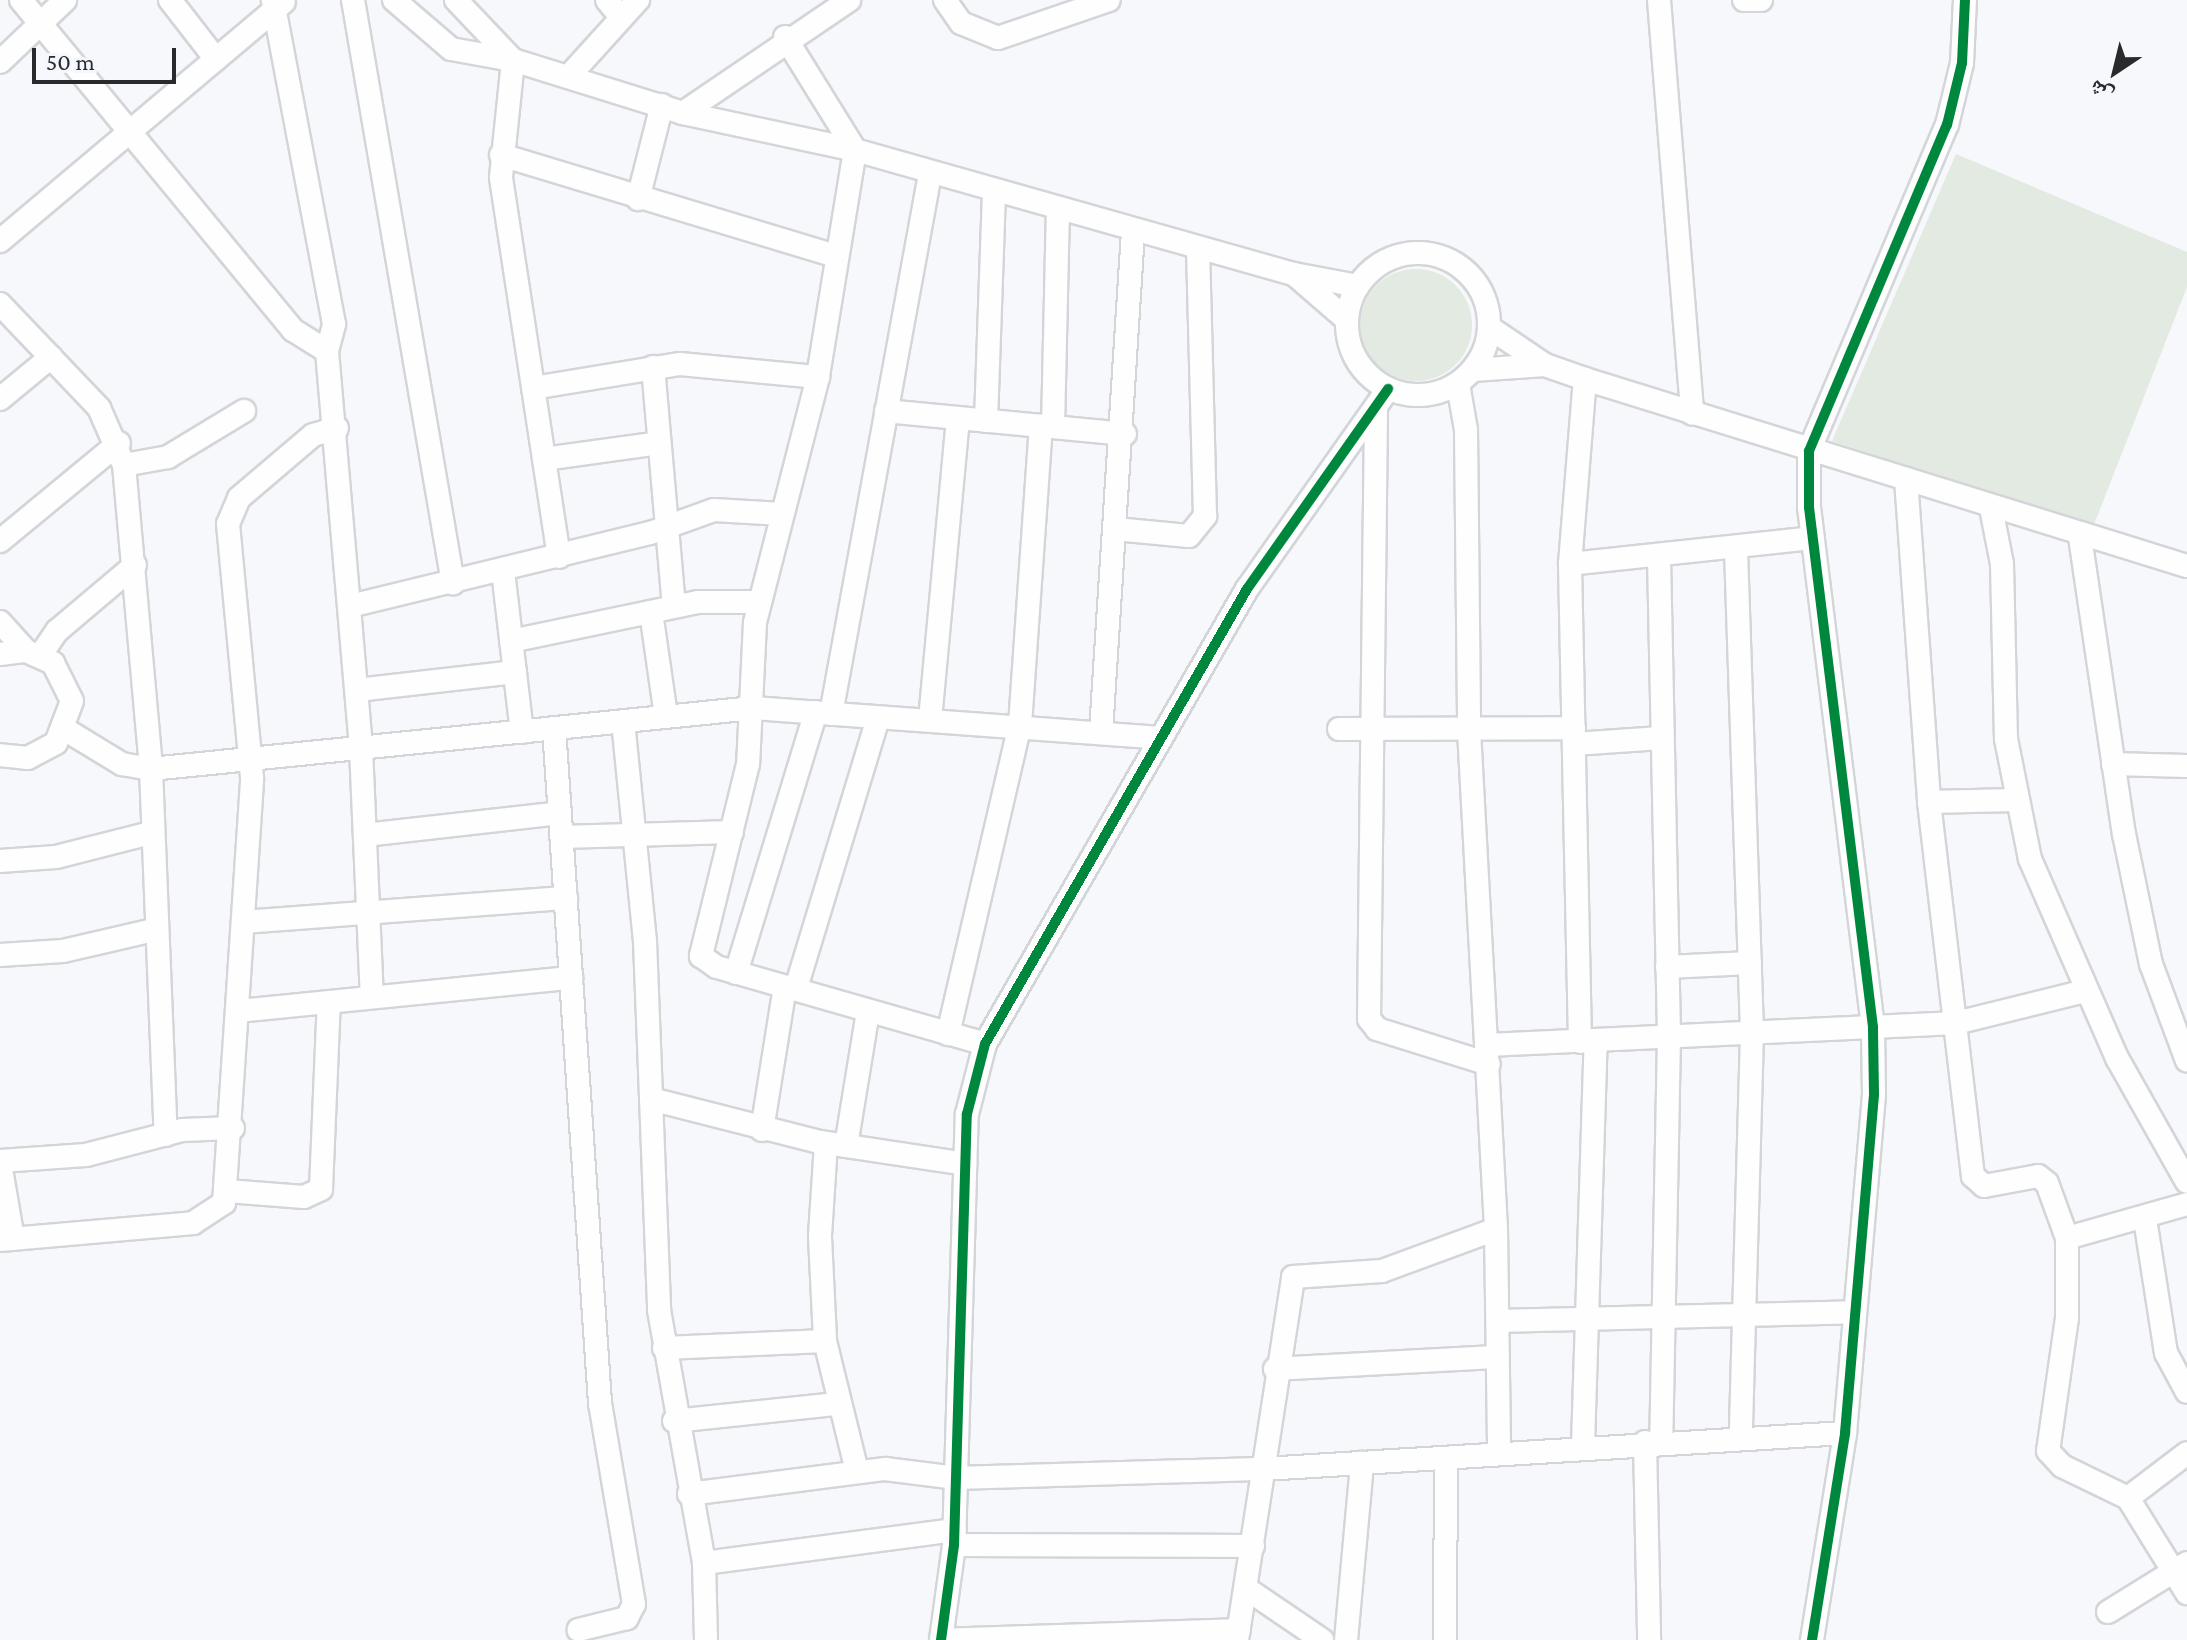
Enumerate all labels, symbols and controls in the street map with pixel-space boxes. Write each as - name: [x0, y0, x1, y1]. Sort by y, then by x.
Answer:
- scale bar: [36, 32, 180, 82]
- north arrow: [2075, 32, 2155, 112]
- text: 50 m: [46, 48, 95, 75]
- text: ش: [2084, 75, 2118, 109]

